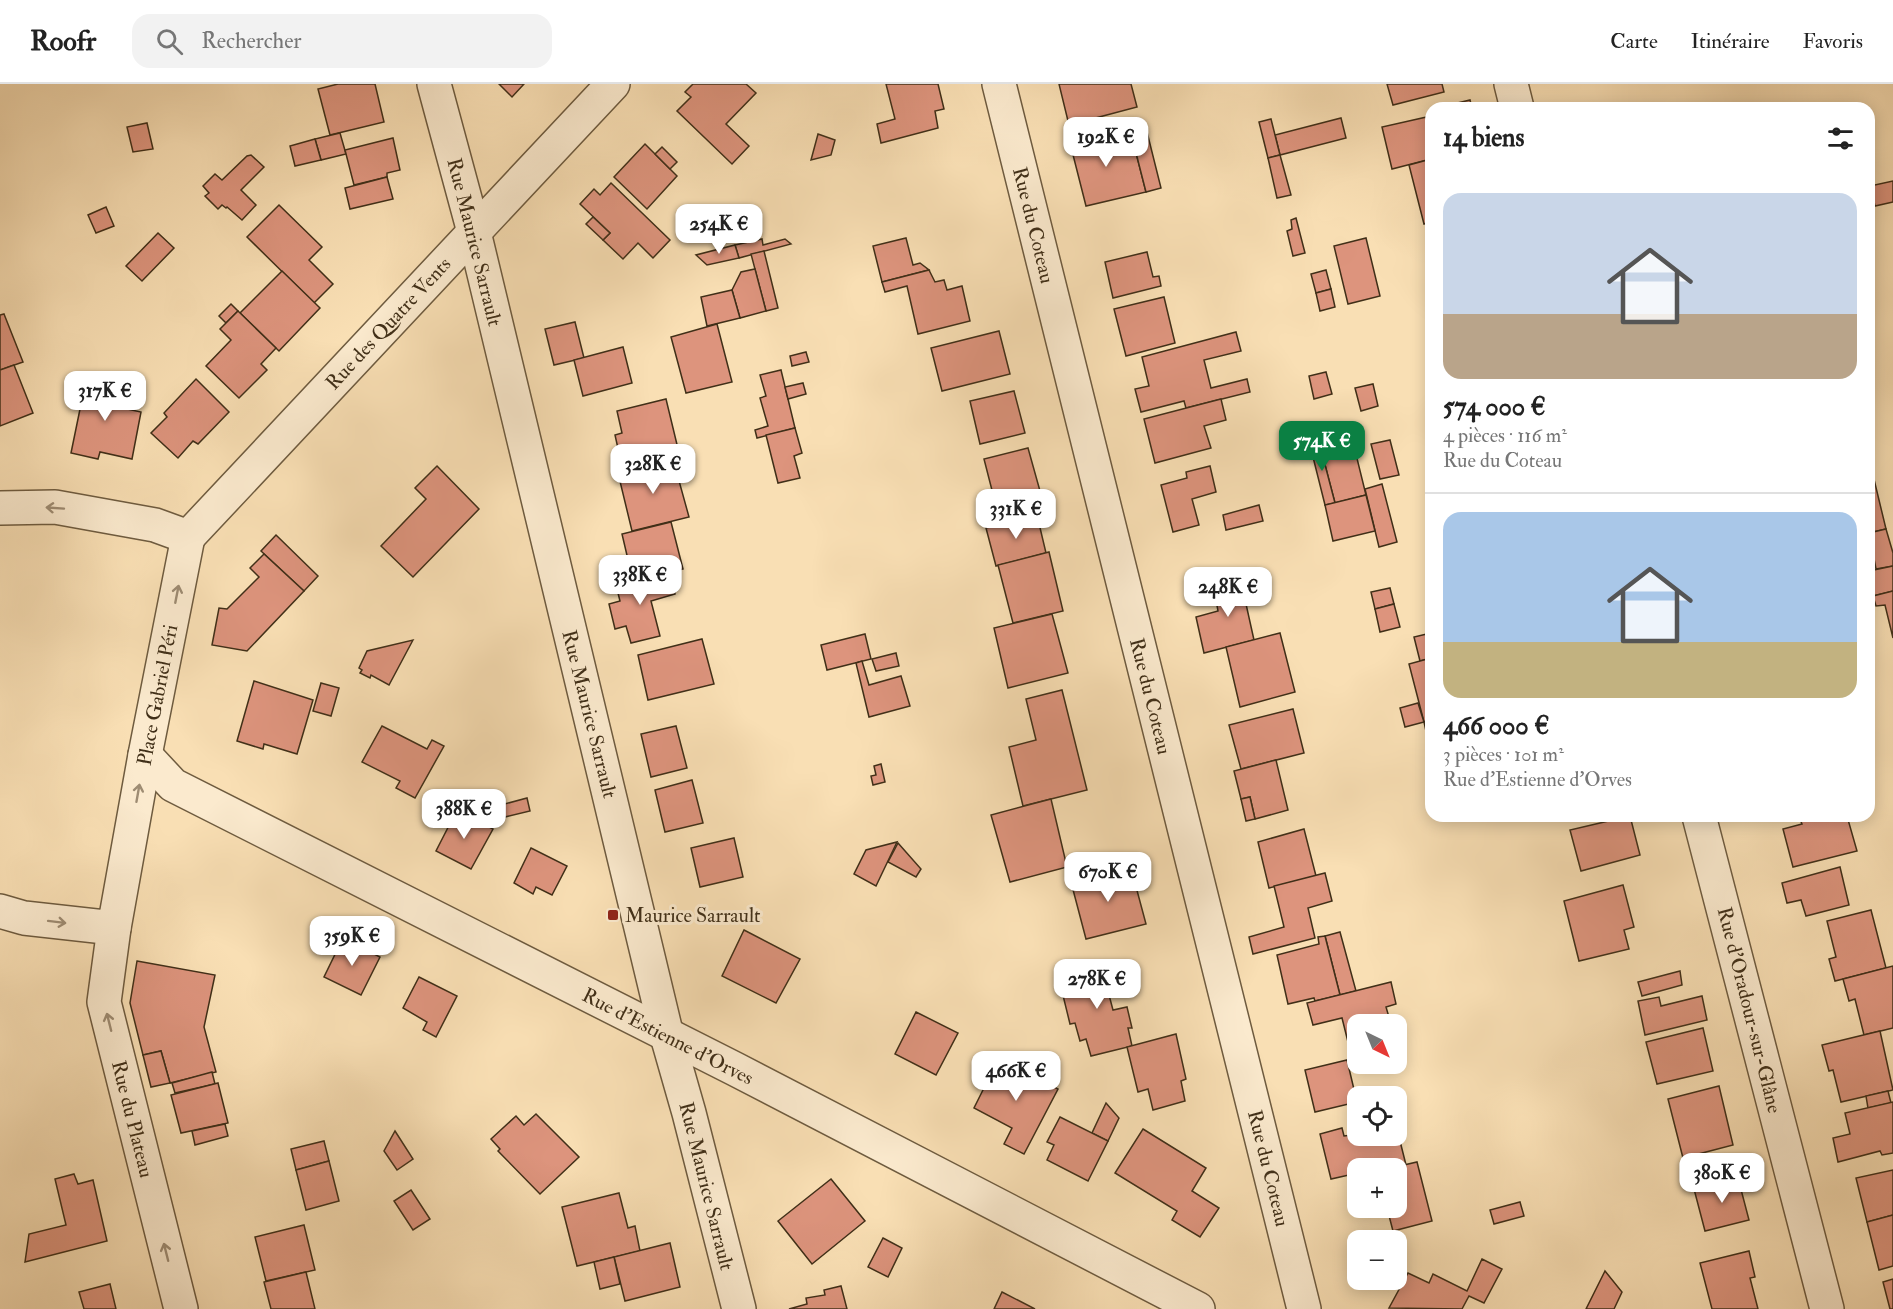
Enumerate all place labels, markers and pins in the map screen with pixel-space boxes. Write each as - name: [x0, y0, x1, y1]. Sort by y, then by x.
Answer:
- pin: 192K €: [1057, 117, 1155, 168]
- pin: 254K €: [670, 204, 768, 255]
- pin: 317K €: [56, 371, 154, 422]
- pin: 574K €: [1273, 421, 1371, 472]
- pin: 328K €: [604, 444, 702, 495]
- pin: 331K €: [967, 489, 1065, 540]
- pin: 338K €: [591, 555, 689, 606]
- pin: 248K €: [1179, 567, 1277, 618]
- pin: 388K €: [415, 789, 513, 840]
- pin: 670K €: [1059, 852, 1157, 903]
- place label: Maurice Sarrault: [625, 903, 761, 928]
- marker: Maurice Sarrault: [606, 908, 620, 922]
- pin: 359K €: [303, 916, 401, 967]
- pin: 278K €: [1048, 959, 1146, 1010]
- pin: 466K €: [967, 1051, 1065, 1102]
- pin: 380K €: [1673, 1153, 1771, 1204]

